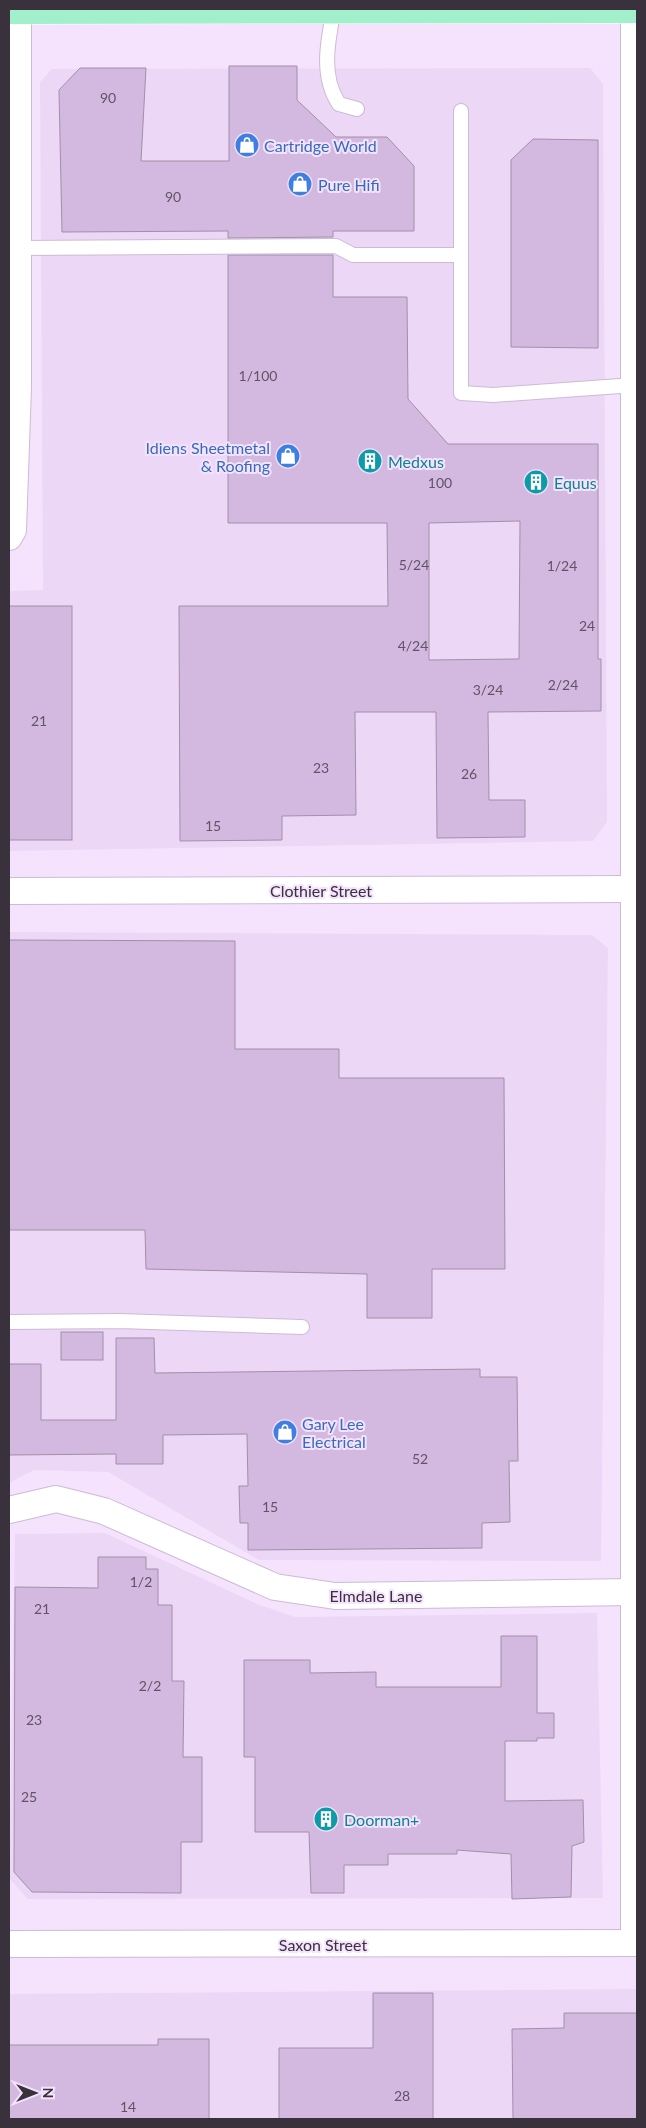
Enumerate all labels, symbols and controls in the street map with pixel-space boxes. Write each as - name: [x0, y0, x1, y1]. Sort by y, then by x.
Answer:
- house number: 90: [100, 89, 116, 106]
- shop icon: Cartridge World: [234, 132, 260, 158]
- place label: Cartridge World: [264, 136, 377, 155]
- shop icon: Pure Hifi: [287, 171, 313, 197]
- place label: Pure Hifi: [318, 175, 380, 194]
- house number: 90: [165, 188, 181, 205]
- house number: 1/100: [239, 367, 277, 384]
- place label: Idiens Sheetmetal & Roofing: [145, 438, 270, 475]
- shop icon: Idiens Sheetmetal & Roofing: [275, 443, 301, 469]
- building icon: Medxus: [357, 448, 383, 474]
- place label: Medxus: [388, 452, 444, 471]
- building icon: Equus: [523, 469, 549, 495]
- place label: Equus: [554, 473, 597, 492]
- house number: 100: [428, 474, 452, 491]
- house number: 5/24: [399, 556, 429, 573]
- house number: 1/24: [547, 557, 577, 574]
- house number: 24: [579, 617, 595, 634]
- house number: 4/24: [398, 637, 428, 654]
- house number: 2/24: [548, 676, 578, 693]
- house number: 3/24: [473, 681, 503, 698]
- house number: 21: [31, 712, 47, 729]
- house number: 23: [313, 759, 329, 776]
- house number: 26: [461, 765, 477, 782]
- house number: 15: [205, 817, 221, 834]
- street label: Clothier Street: [270, 881, 372, 900]
- place label: Gary Lee Electrical: [302, 1414, 366, 1451]
- shop icon: Gary Lee Electrical: [272, 1419, 298, 1445]
- house number: 52: [412, 1450, 428, 1467]
- house number: 15: [262, 1498, 278, 1515]
- house number: 1/2: [130, 1573, 152, 1590]
- street label: Elmdale Lane: [330, 1586, 422, 1605]
- house number: 21: [34, 1600, 50, 1617]
- house number: 2/2: [139, 1677, 161, 1694]
- house number: 23: [26, 1711, 42, 1728]
- house number: 25: [21, 1788, 37, 1805]
- building icon: Doorman+: [313, 1806, 339, 1832]
- place label: Doorman+: [344, 1810, 419, 1829]
- street label: Saxon Street: [279, 1935, 367, 1954]
- north arrow: [10, 2068, 60, 2118]
- house number: 28: [394, 2087, 410, 2104]
- text: N: [40, 2088, 57, 2098]
- house number: 14: [120, 2098, 136, 2115]

